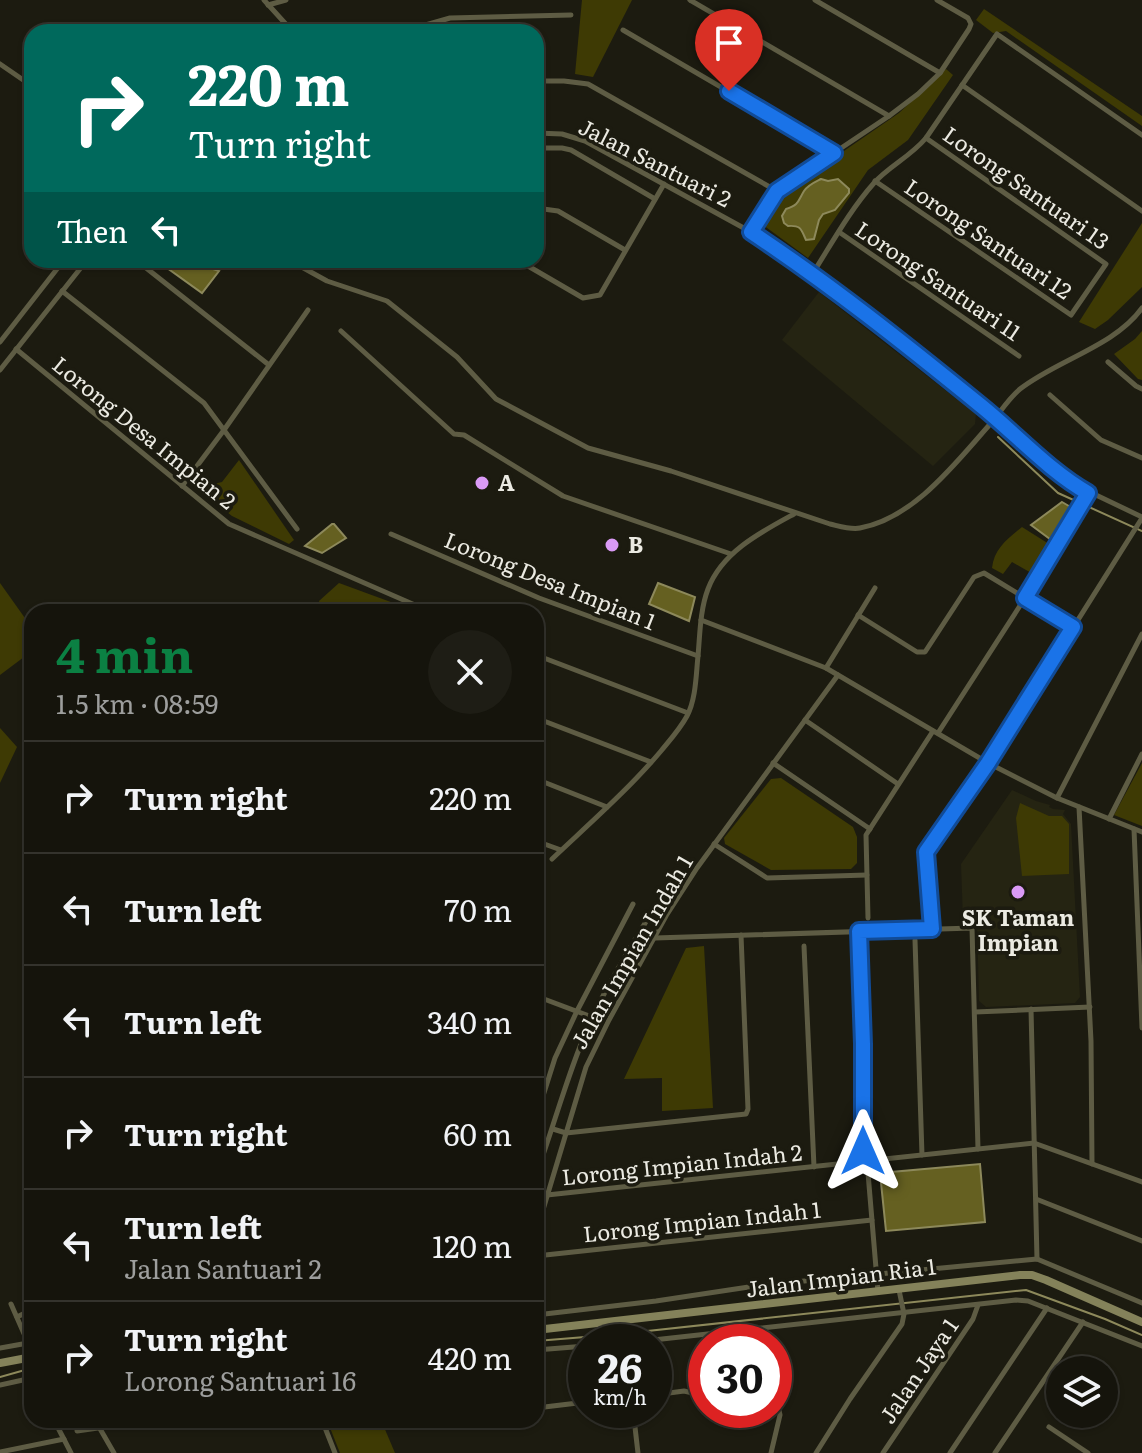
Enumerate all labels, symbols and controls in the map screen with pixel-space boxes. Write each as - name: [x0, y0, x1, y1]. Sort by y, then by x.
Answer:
- pin: [695, 9, 763, 91]
- icon: arrive: [707, 21, 751, 65]
- text: 220 m: [188, 40, 350, 123]
- icon: right: [56, 56, 160, 160]
- street label: Jalan Santuari 2: [574, 109, 738, 214]
- text: Turn right: [188, 116, 371, 169]
- street label: Lorong Santuari 13: [937, 117, 1117, 257]
- street label: Lorong Santuari 12: [898, 169, 1079, 306]
- text: Then: [56, 208, 128, 252]
- icon: left: [144, 208, 188, 252]
- street label: Lorong Santuari 11: [849, 212, 1028, 348]
- street label: Lorong Desa Impian 2: [46, 347, 244, 516]
- place label: A: [498, 465, 515, 498]
- marker: A: [473, 474, 491, 492]
- street label: Lorong Desa Impian 1: [440, 522, 661, 637]
- place label: B: [628, 527, 643, 560]
- marker: B: [603, 536, 621, 554]
- text: 4 min: [56, 617, 193, 688]
- button: close: [428, 630, 512, 714]
- text: 1.5 km · 08:59: [56, 683, 218, 722]
- icon: right: [56, 775, 100, 819]
- text: Turn right: [124, 775, 288, 819]
- text: 220 m: [429, 775, 512, 819]
- street label: Jalan Impian Indah 1: [562, 848, 700, 1055]
- marker: SK Taman Impian: [1009, 883, 1027, 901]
- icon: left: [56, 887, 100, 931]
- text: Turn left: [124, 887, 262, 931]
- text: 70 m: [444, 887, 512, 931]
- place label: SK Taman Impian: [962, 900, 1074, 958]
- icon: left: [56, 999, 100, 1043]
- text: Turn left: [124, 999, 262, 1043]
- text: 340 m: [427, 999, 512, 1043]
- position arrow: [821, 1109, 905, 1193]
- icon: right: [56, 1111, 100, 1155]
- text: Turn right: [124, 1111, 288, 1155]
- text: 60 m: [443, 1111, 512, 1155]
- street label: Lorong Impian Indah 2: [560, 1134, 804, 1193]
- street label: Lorong Impian Indah 1: [581, 1192, 822, 1249]
- text: Turn left: [124, 1204, 262, 1248]
- icon: left: [56, 1223, 100, 1267]
- text: 120 m: [432, 1223, 512, 1267]
- text: Jalan Santuari 2: [124, 1248, 322, 1287]
- street label: Jalan Impian Ria 1: [744, 1248, 938, 1305]
- street label: Jalan Jaya 1: [870, 1311, 965, 1429]
- text: Turn right: [124, 1316, 288, 1360]
- speed limit sign: 30: [688, 1324, 792, 1428]
- icon: right: [56, 1335, 100, 1379]
- text: 420 m: [428, 1335, 512, 1379]
- text: 26: [598, 1336, 642, 1395]
- map controls: [1046, 1356, 1118, 1428]
- button: layers: [1046, 1356, 1118, 1428]
- text: Lorong Santuari 16: [124, 1360, 356, 1399]
- text: km/h: [593, 1381, 647, 1411]

